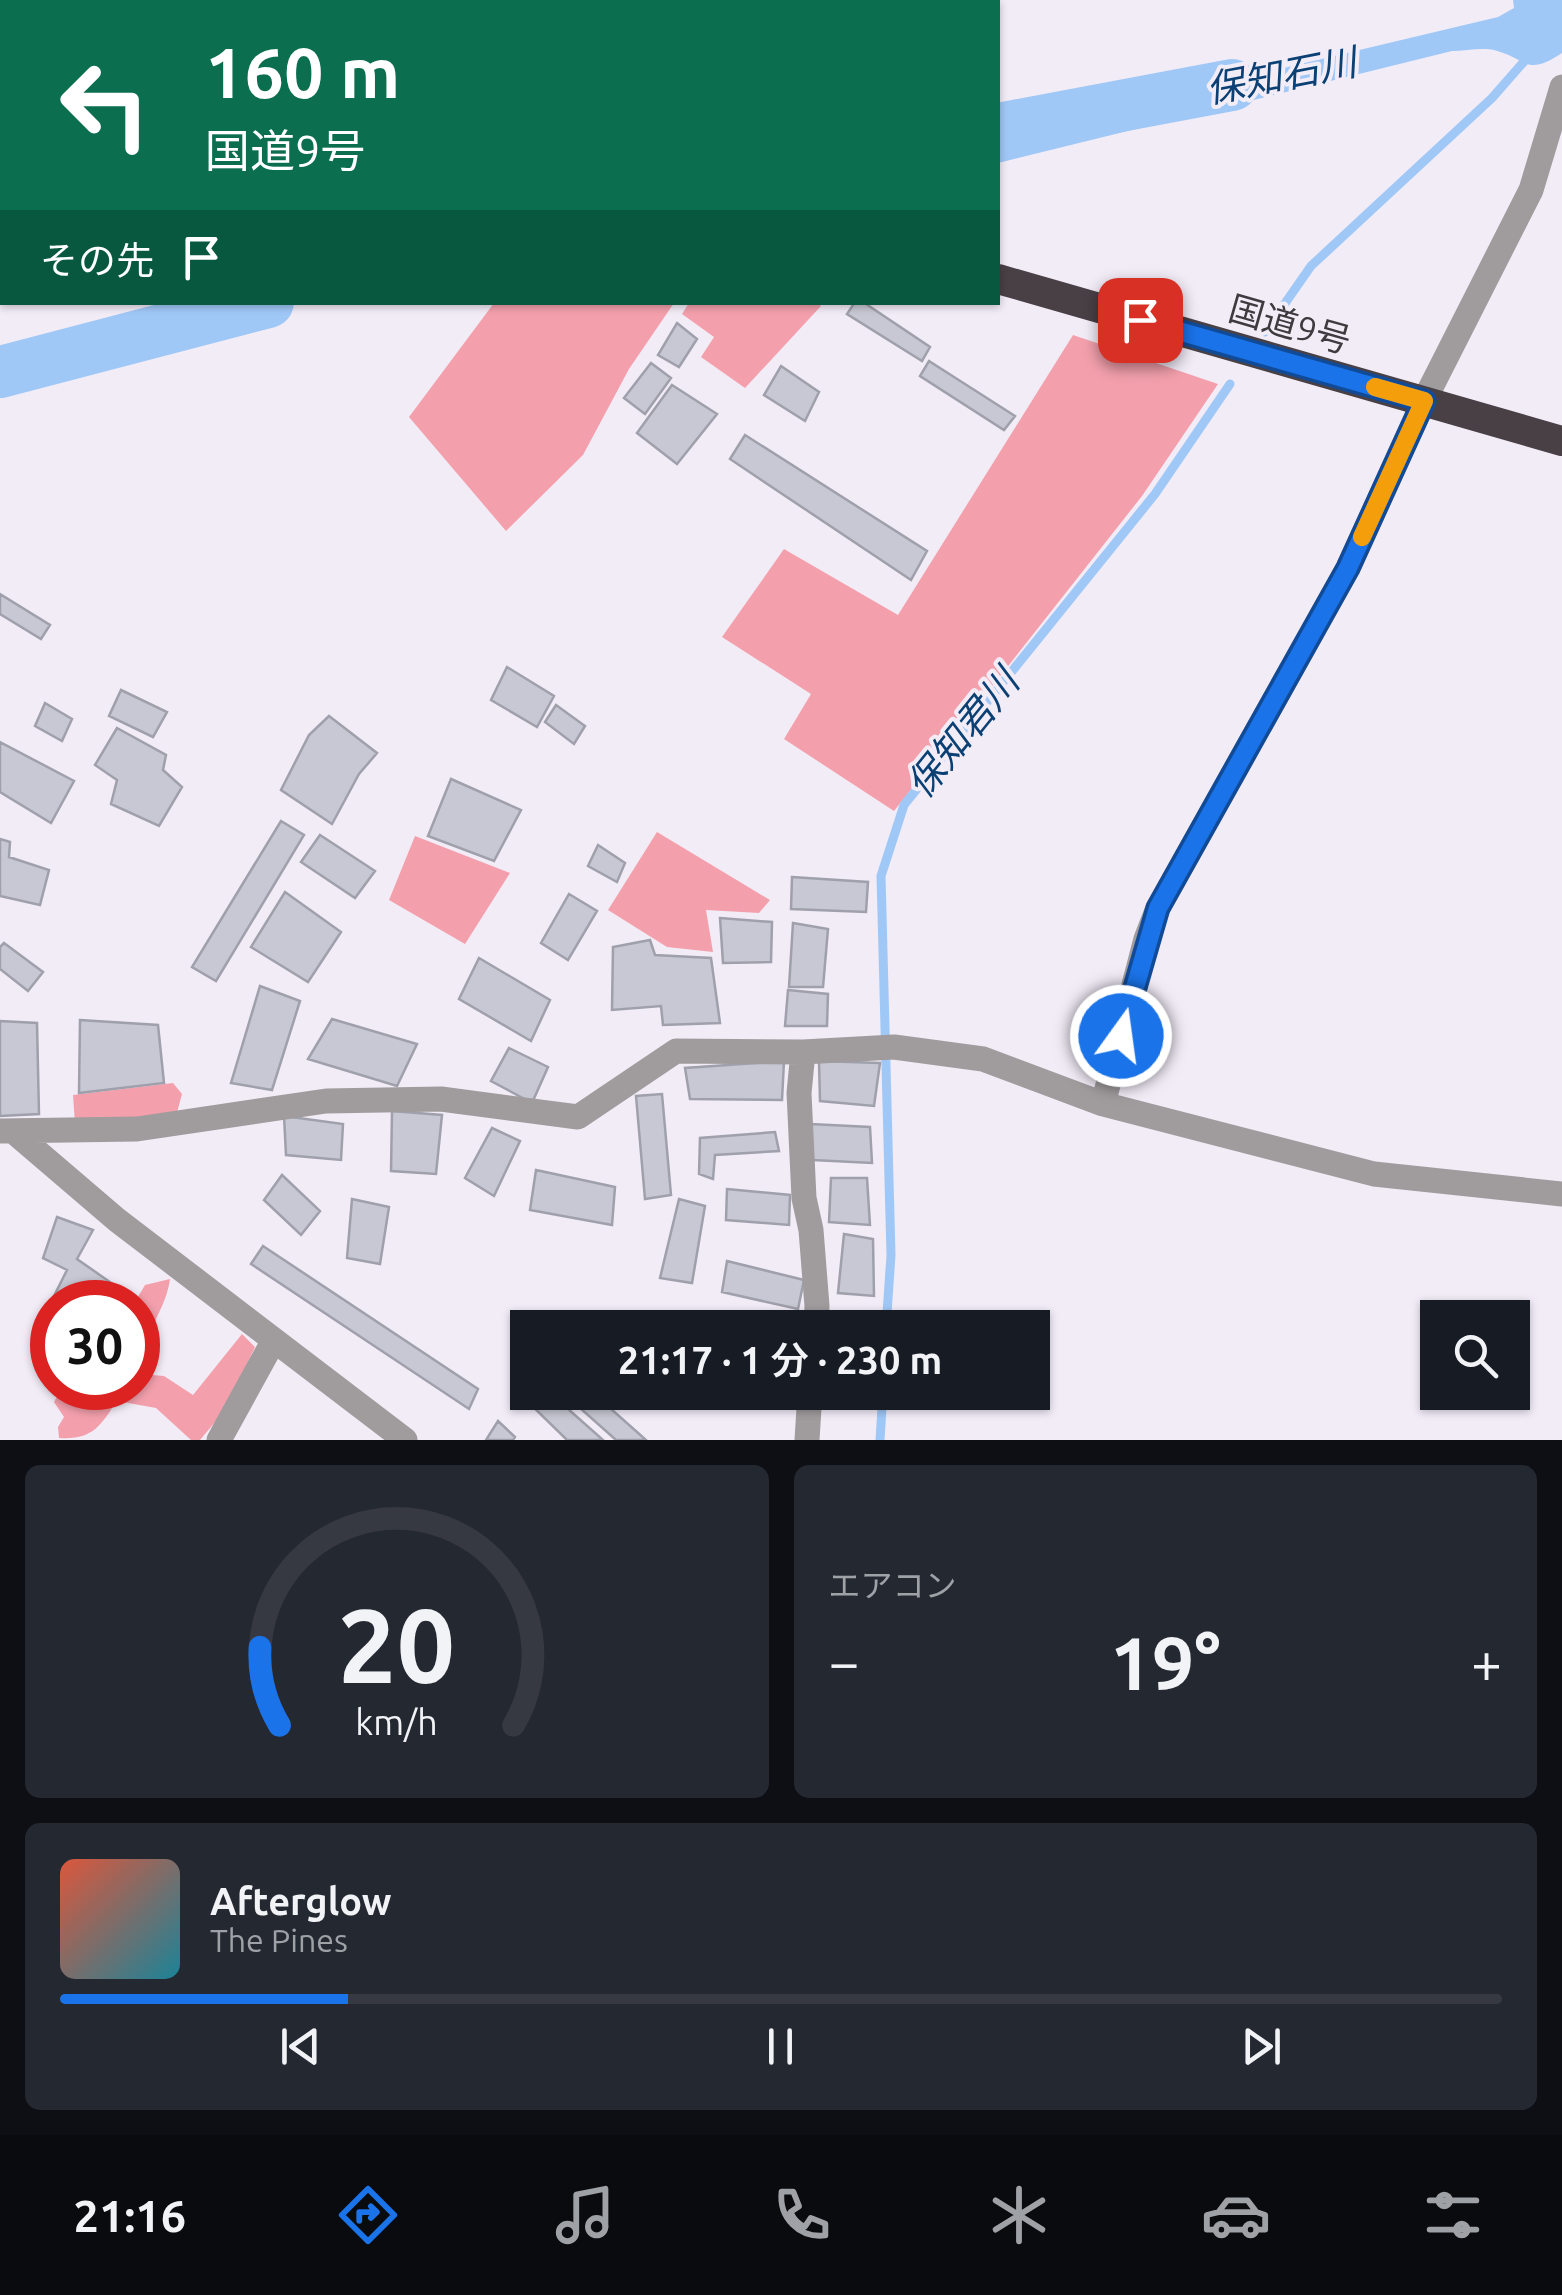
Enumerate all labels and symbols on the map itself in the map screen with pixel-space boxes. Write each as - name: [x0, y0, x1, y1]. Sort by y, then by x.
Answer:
- water label: 保知石川: [1202, 39, 1364, 110]
- pin: [1098, 278, 1183, 363]
- street label: 国道9号: [1225, 288, 1355, 360]
- water label: 保知君川: [898, 658, 1029, 805]
- position arrow: [1069, 984, 1173, 1088]
- speed limit sign: 30: [30, 1280, 160, 1410]

